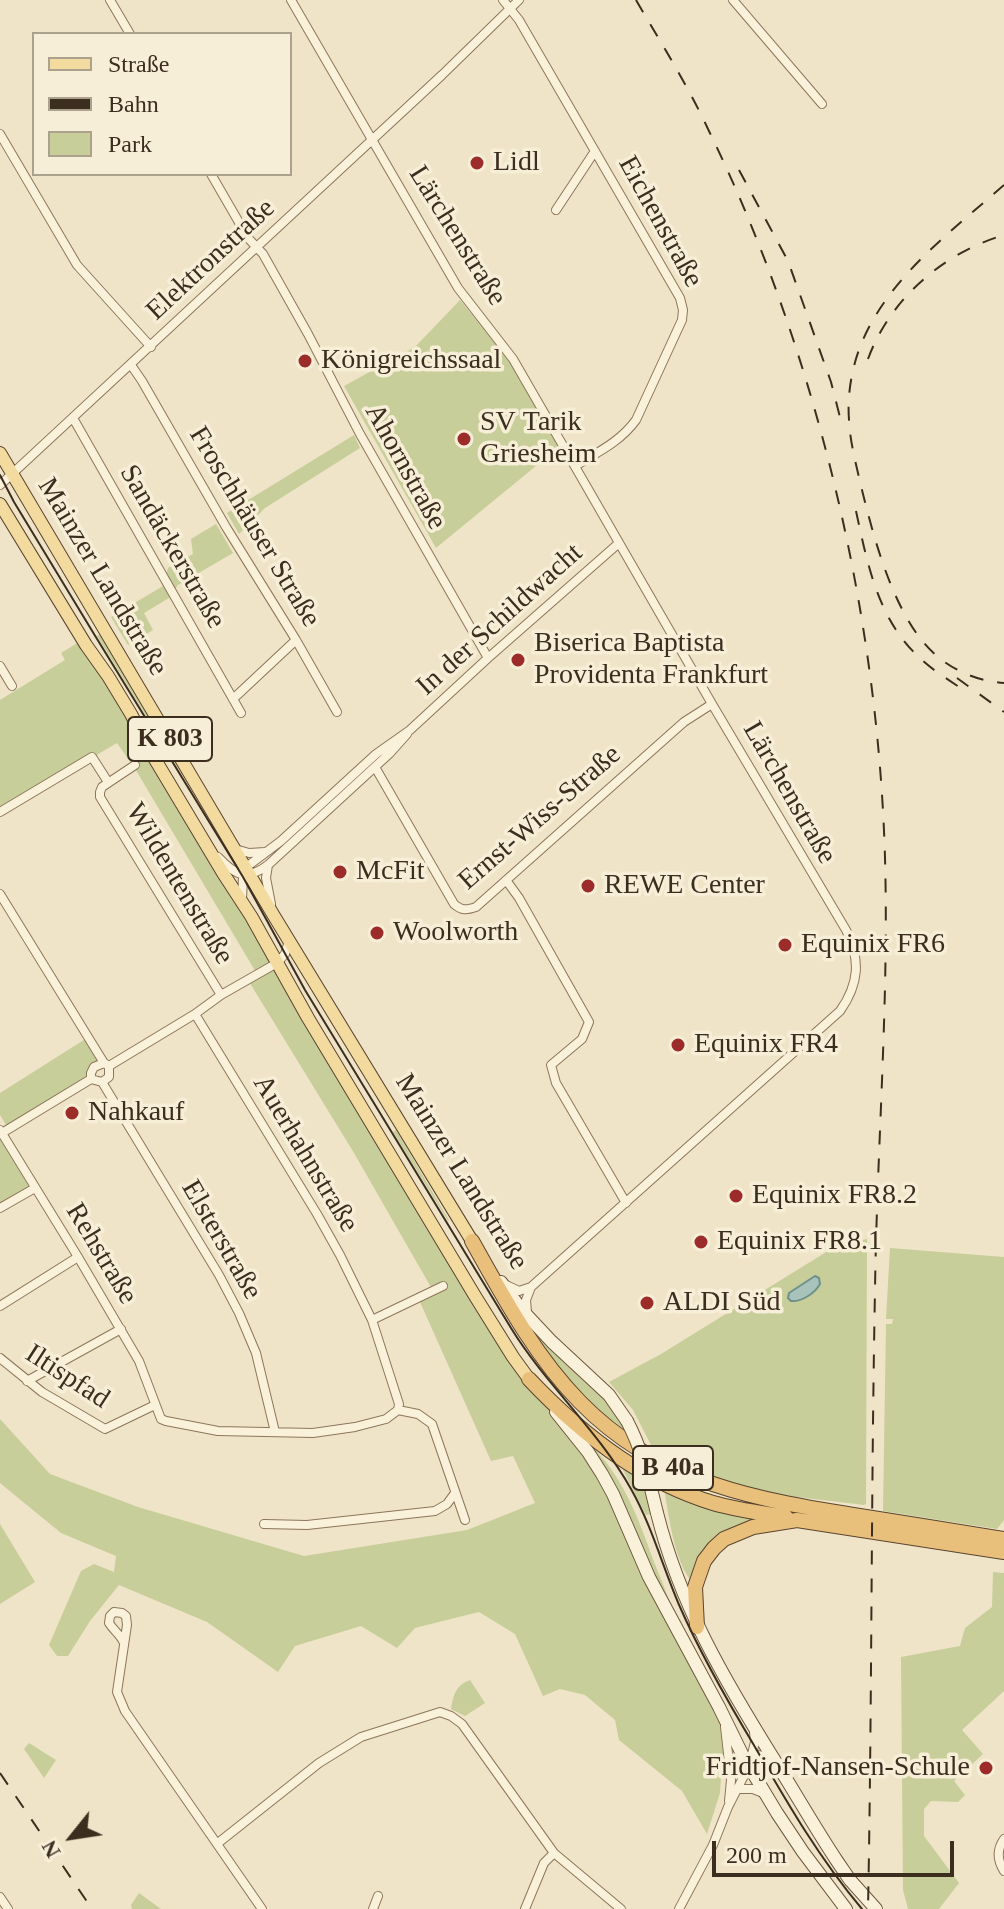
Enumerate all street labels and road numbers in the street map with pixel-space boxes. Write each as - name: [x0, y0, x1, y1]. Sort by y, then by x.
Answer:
- street label: Eichenstraße: [610, 151, 710, 293]
- street label: Lärchenstraße: [401, 160, 513, 312]
- street label: Elektronstraße: [140, 192, 282, 328]
- street label: Ahornstraße: [357, 398, 453, 536]
- street label: Froschhäuser Straße: [181, 421, 327, 633]
- street label: Sandäckerstraße: [112, 459, 232, 635]
- street label: Mainzer Landstraße: [30, 472, 174, 682]
- street label: In der Schildwacht: [410, 537, 590, 703]
- street label: Lärchenstraße: [735, 716, 843, 870]
- road number: K 803: [128, 717, 212, 761]
- street label: Ernst-Wiss-Straße: [452, 738, 628, 898]
- street label: Wildentenstraße: [118, 797, 240, 971]
- street label: Mainzer Landstraße: [387, 1068, 535, 1276]
- street label: Auerhahnstraße: [245, 1069, 365, 1239]
- street label: Elsterstraße: [173, 1174, 269, 1306]
- street label: Rehstraße: [58, 1197, 144, 1311]
- street label: Iltispfad: [19, 1338, 115, 1416]
- road number: B 40a: [633, 1446, 713, 1490]

